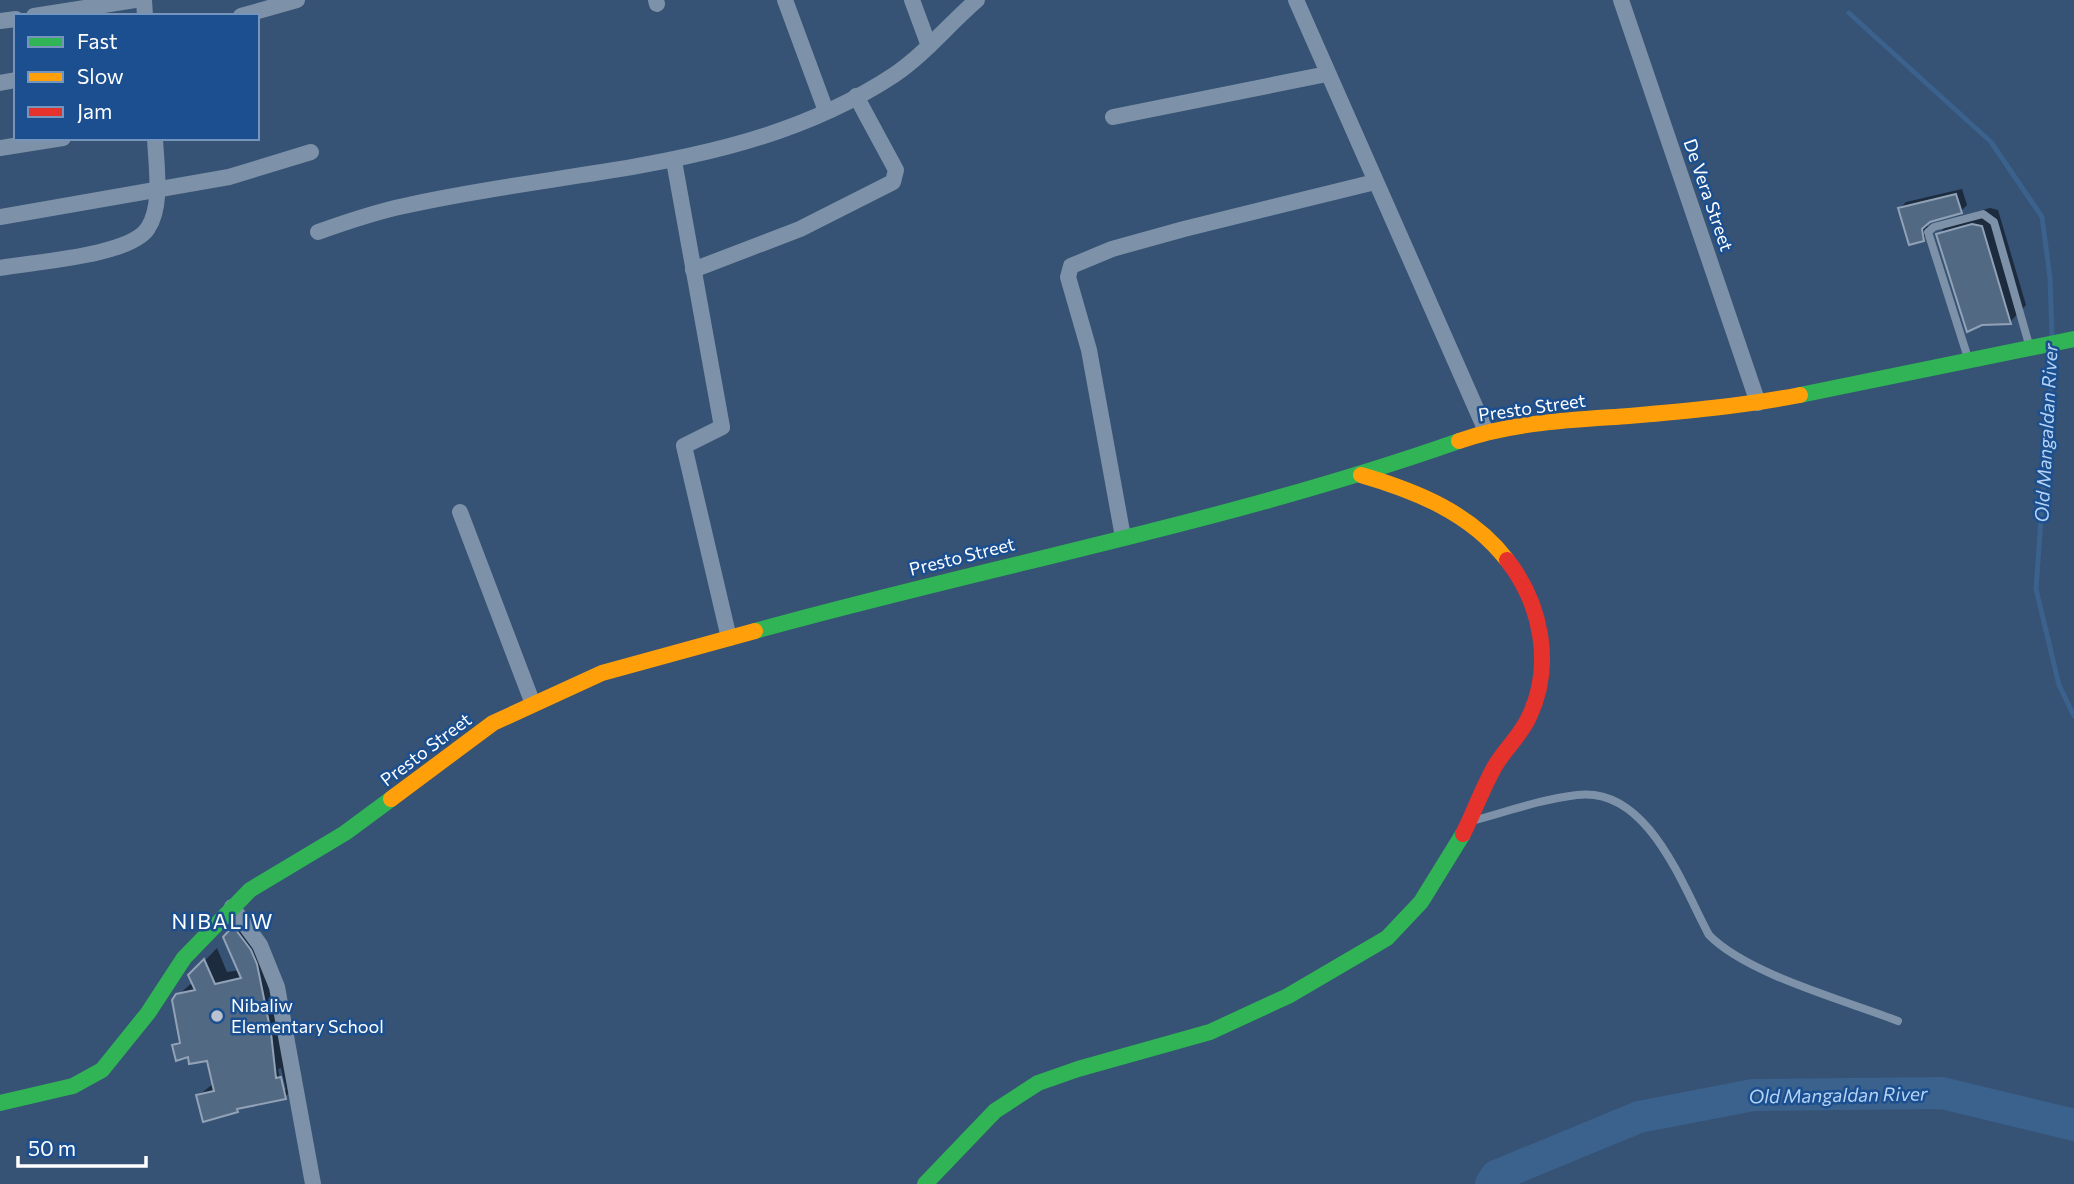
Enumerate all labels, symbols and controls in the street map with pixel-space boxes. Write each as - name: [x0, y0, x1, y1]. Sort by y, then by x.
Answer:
- legend: [14, 14, 259, 140]
- text: Fast: [77, 28, 118, 53]
- text: Slow: [77, 63, 124, 88]
- text: Jam: [77, 98, 112, 123]
- street label: De Vera Street: [1679, 136, 1738, 254]
- water label: Old Mangaldan River: [2029, 342, 2062, 523]
- street label: Presto Street: [1477, 389, 1587, 425]
- street label: Presto Street: [907, 532, 1017, 580]
- street label: Presto Street: [376, 708, 475, 791]
- district label: NIBALIW: [171, 908, 275, 933]
- place label: Nibaliw Elementary School: [231, 994, 384, 1037]
- marker: Nibaliw Elementary School: [209, 1008, 225, 1024]
- water label: Old Mangaldan River: [1748, 1081, 1929, 1108]
- scale bar: [18, 1124, 145, 1168]
- text: 50 m: [28, 1135, 76, 1160]

